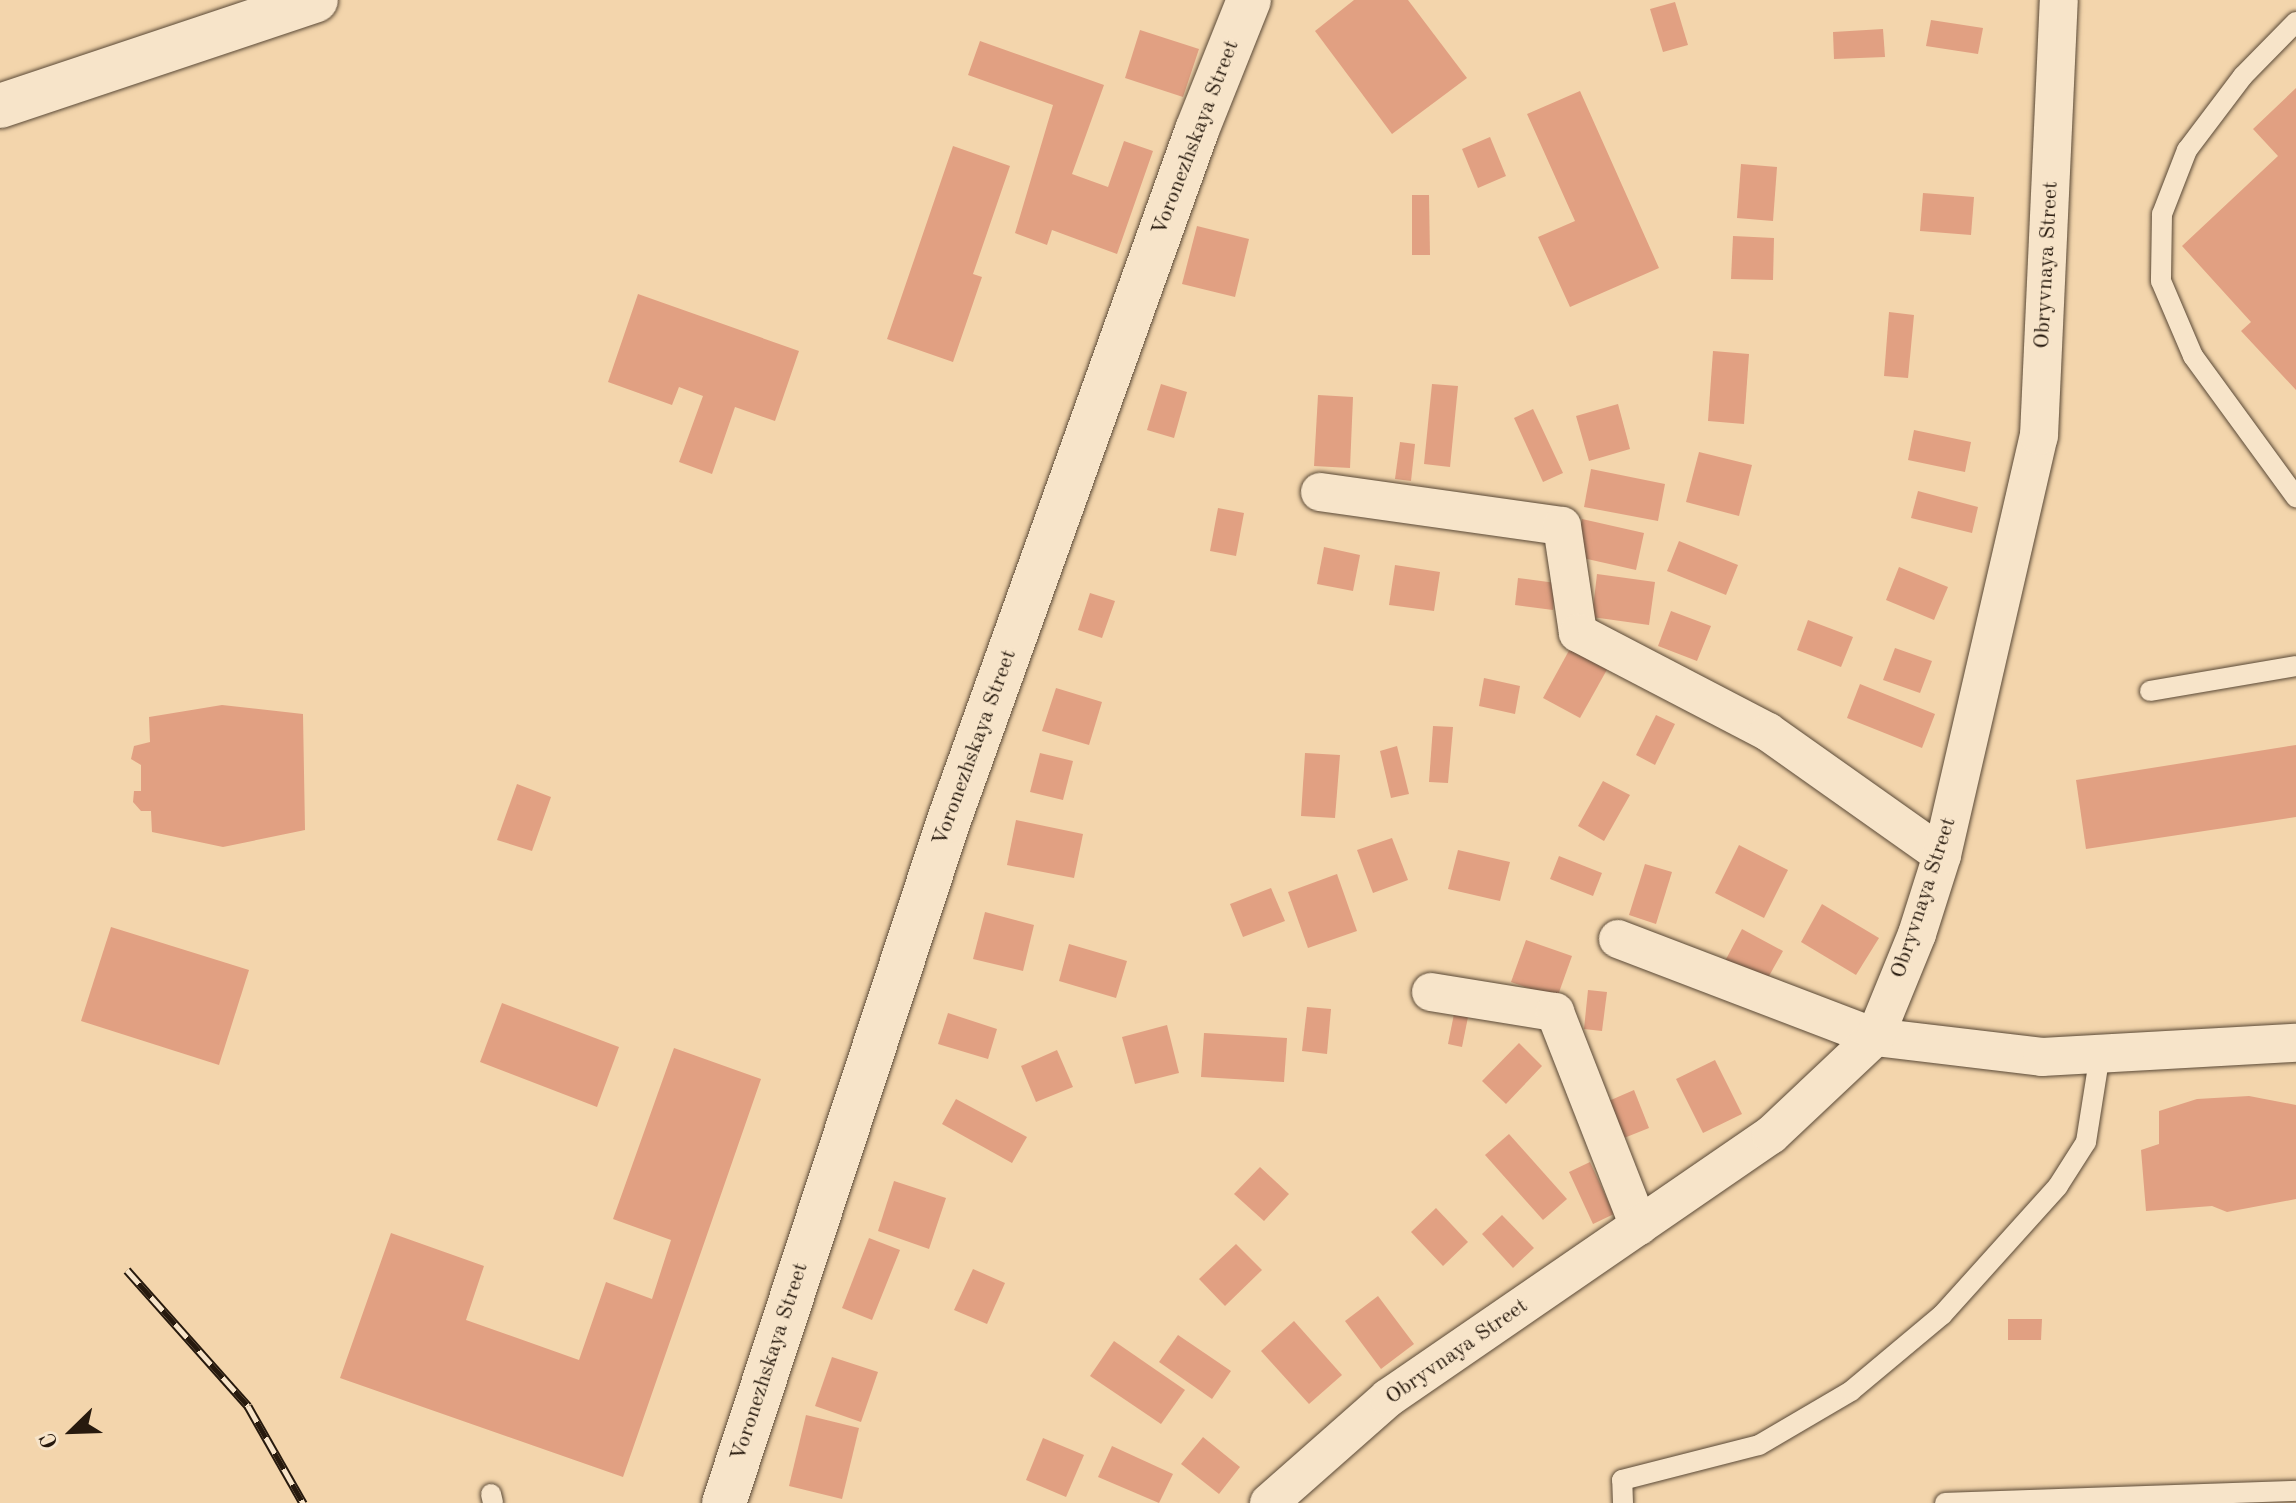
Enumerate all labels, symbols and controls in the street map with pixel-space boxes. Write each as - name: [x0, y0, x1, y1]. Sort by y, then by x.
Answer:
- street label: Voronezhskaya Street: [1147, 37, 1245, 239]
- street label: Obryvnaya Street: [2029, 181, 2065, 349]
- street label: Voronezhskaya Street: [927, 646, 1023, 850]
- street label: Obryvnaya Street: [1886, 814, 1962, 982]
- street label: Voronezhskaya Street: [725, 1259, 815, 1465]
- street label: Obryvnaya Street: [1381, 1293, 1533, 1411]
- north arrow: [32, 1391, 112, 1471]
- text: С: [37, 1429, 63, 1451]

